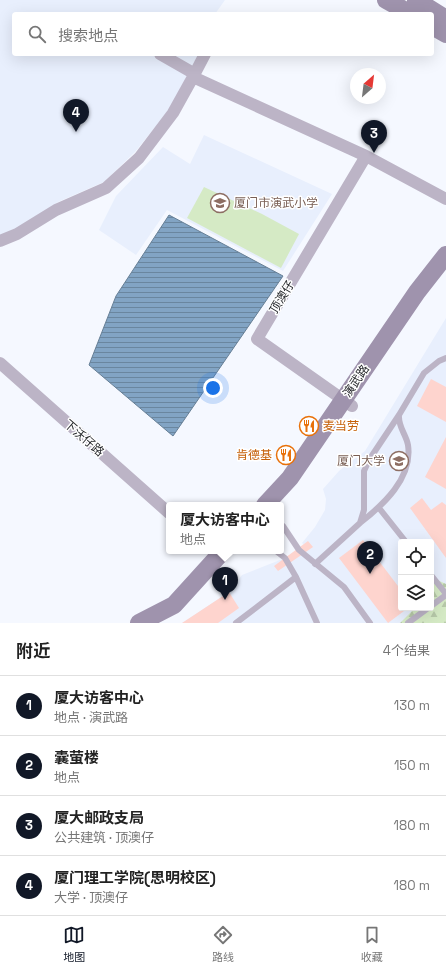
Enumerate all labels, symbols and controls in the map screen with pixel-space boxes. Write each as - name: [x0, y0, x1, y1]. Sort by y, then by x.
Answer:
- search box: [12, 12, 434, 56]
- icon: search: [26, 23, 48, 45]
- text: 搜索地点: [58, 26, 118, 45]
- north arrow: [350, 68, 386, 104]
- pin: 4: [63, 99, 89, 132]
- pin: 3: [361, 120, 387, 153]
- school or university icon: 厦门市演武小学: [209, 192, 231, 214]
- place label: 厦门市演武小学: [234, 195, 318, 211]
- street label: 顶澳仔: [266, 277, 298, 317]
- street label: 演武路: [339, 362, 373, 400]
- your location: [203, 378, 223, 398]
- restaurant icon: 麦当劳: [298, 415, 320, 437]
- street label: 下沃仔路: [61, 416, 107, 460]
- place label: 麦当劳: [323, 418, 359, 434]
- restaurant icon: 肯德基: [275, 444, 297, 466]
- place label: 肯德基: [236, 447, 272, 463]
- school or university icon: 厦门大学: [388, 450, 410, 472]
- place label: 厦门大学: [337, 453, 385, 469]
- popup: [166, 502, 284, 554]
- text: 厦大访客中心: [180, 510, 270, 529]
- text: 地点: [180, 531, 206, 548]
- map controls: [398, 539, 434, 611]
- button: locate: [398, 539, 434, 575]
- pin: 2: [357, 541, 383, 574]
- pin: 1: [212, 567, 238, 600]
- button: layers: [398, 575, 434, 611]
- text: 附近: [16, 640, 50, 662]
- text: 4个结果: [383, 642, 430, 659]
- text: 厦大访客中心: [54, 688, 144, 707]
- text: 1: [26, 697, 32, 714]
- text: 130 m: [394, 697, 430, 714]
- text: 地点 · 演武路: [54, 709, 128, 726]
- text: 囊萤楼: [54, 748, 99, 767]
- text: 2: [25, 757, 33, 774]
- text: 150 m: [394, 757, 430, 774]
- text: 地点: [54, 769, 80, 786]
- text: 厦大邮政支局: [54, 808, 144, 827]
- text: 3: [25, 817, 33, 834]
- text: 180 m: [394, 817, 430, 834]
- text: 公共建筑 · 顶澳仔: [54, 829, 154, 846]
- text: 厦门理工学院(思明校区): [54, 868, 216, 887]
- text: 4: [25, 877, 33, 894]
- text: 180 m: [394, 877, 430, 894]
- text: 大学 · 顶澳仔: [54, 889, 128, 906]
- tab: 地图: [63, 924, 85, 964]
- tab: 路线: [212, 924, 234, 964]
- tab: 收藏: [361, 924, 383, 964]

